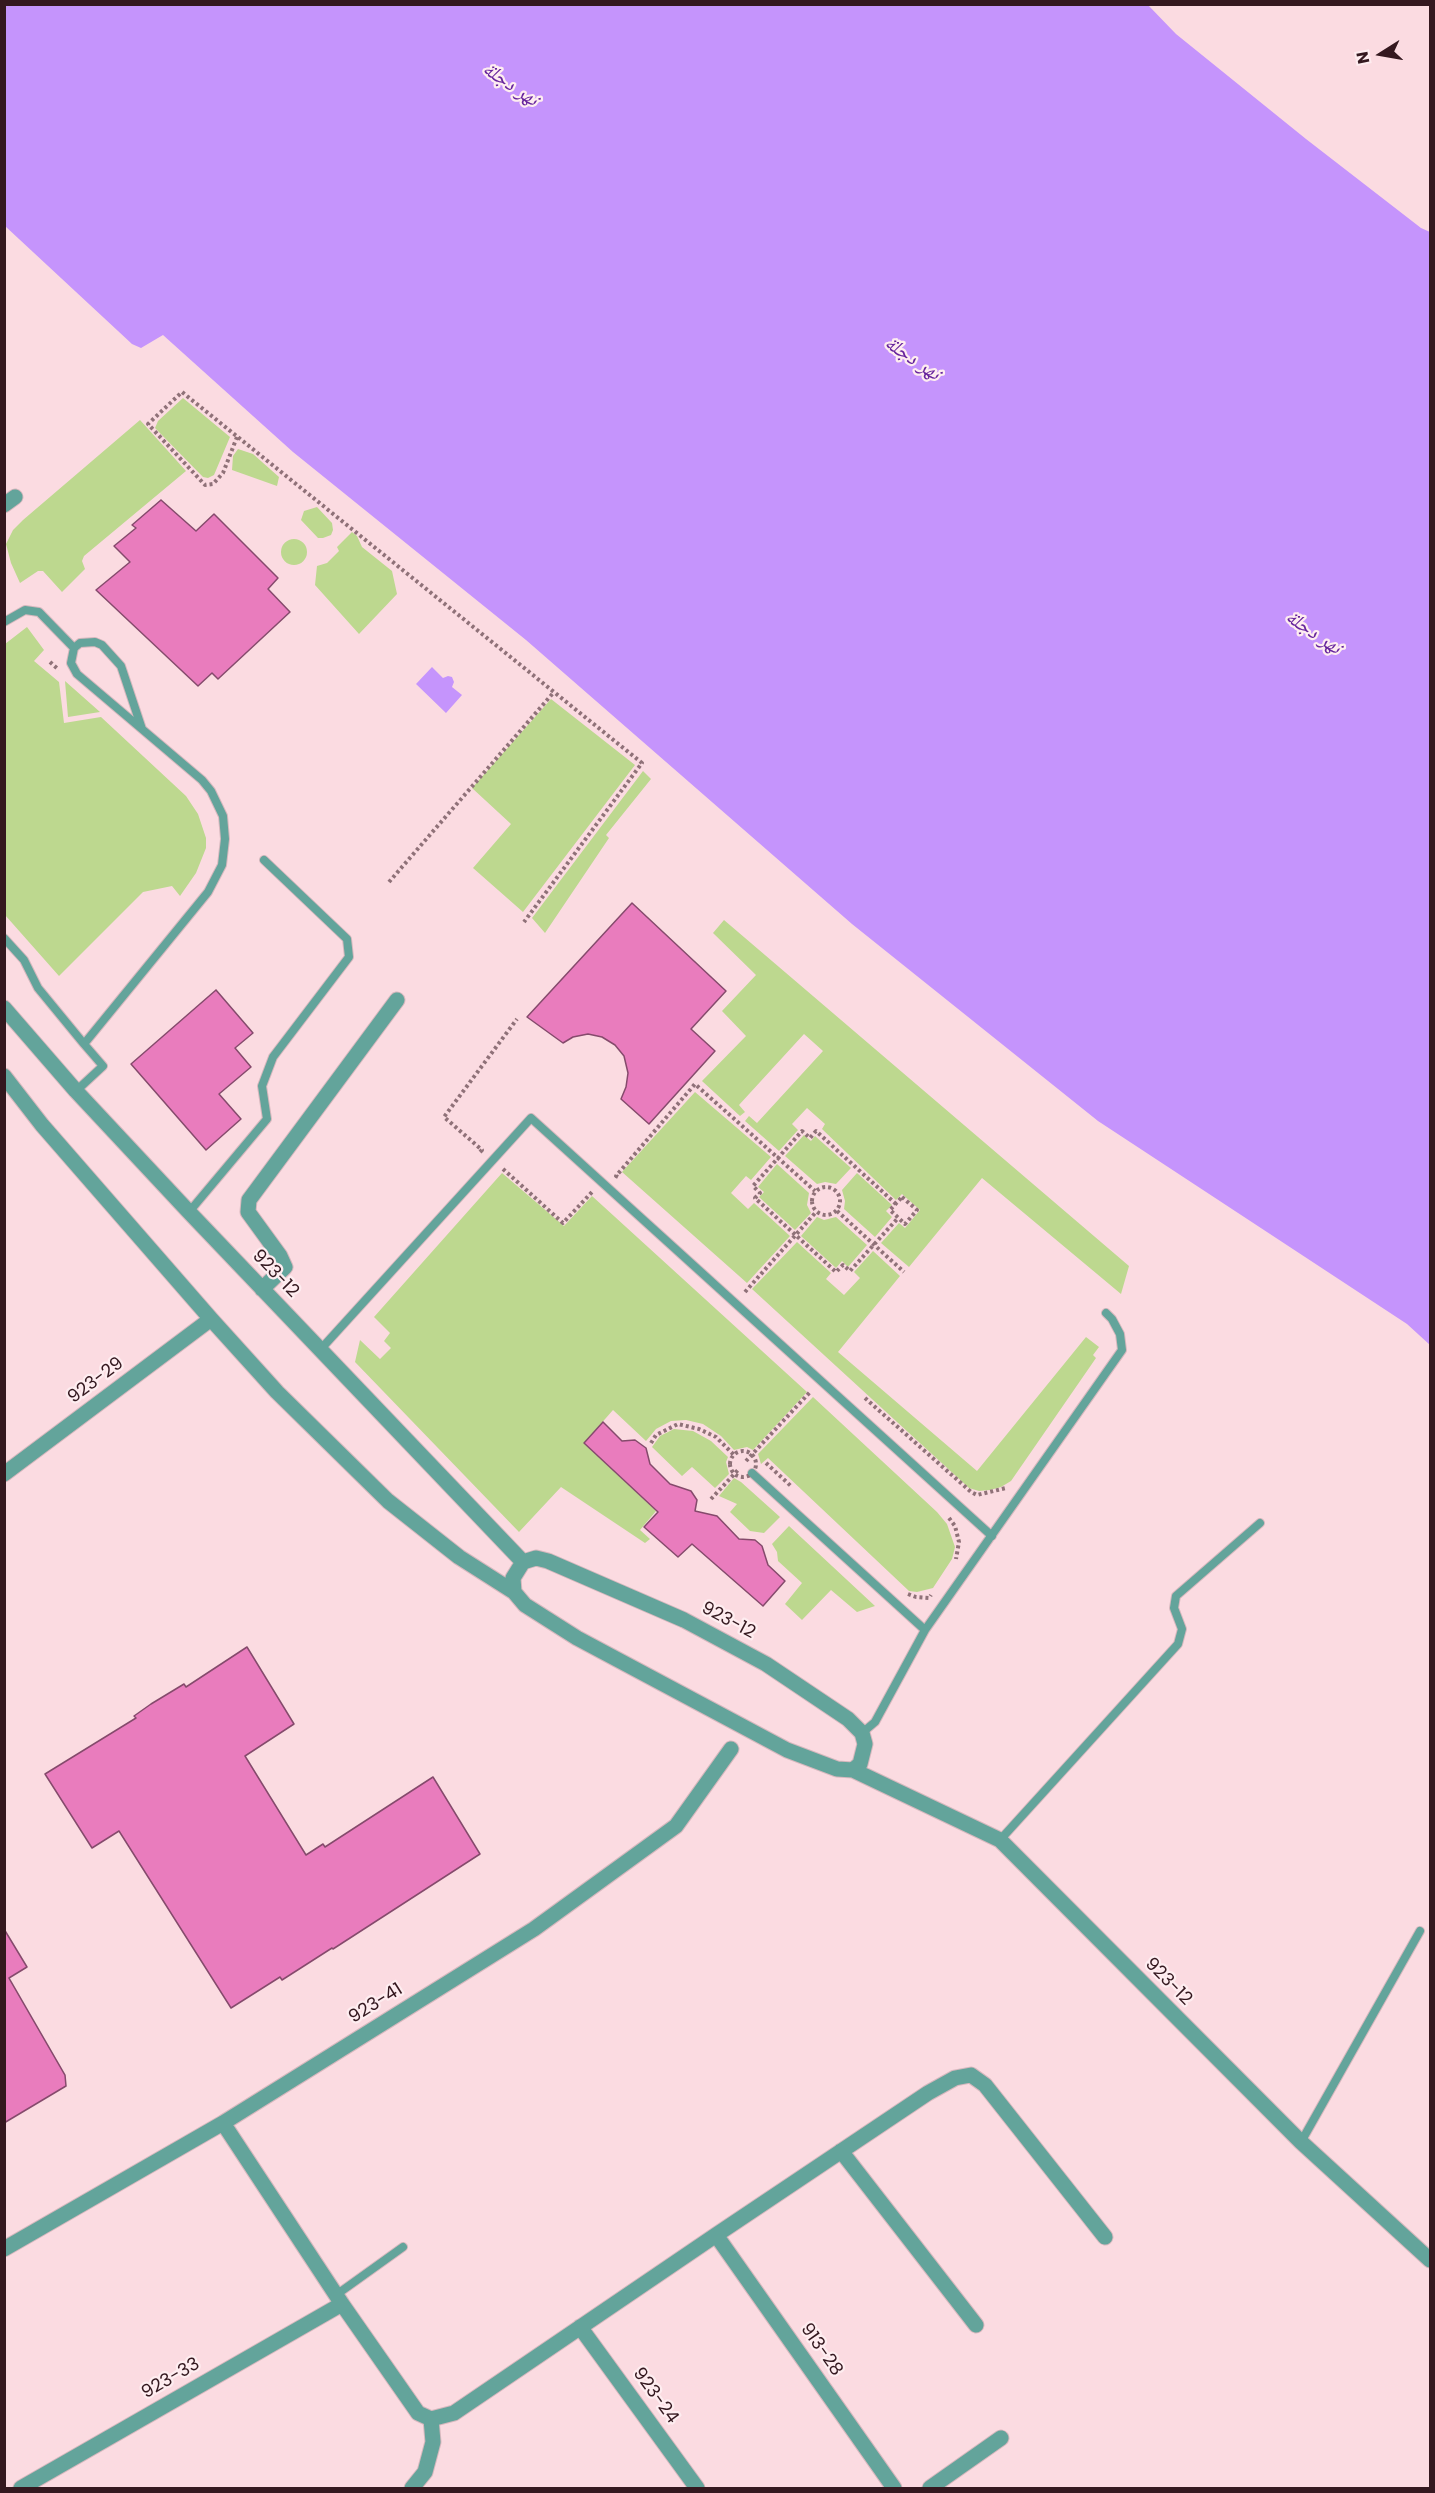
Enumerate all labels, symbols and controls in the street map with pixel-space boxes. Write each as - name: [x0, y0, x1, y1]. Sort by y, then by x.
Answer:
- north arrow: [1351, 24, 1411, 84]
- text: N: [1350, 49, 1375, 66]
- water label: نهر دجلة: [478, 58, 542, 112]
- water label: نهر دجلة: [880, 332, 944, 386]
- water label: نهر دجلة: [1281, 606, 1345, 660]
- street label: 923-12: [247, 1246, 303, 1302]
- street label: 923-29: [64, 1353, 128, 1409]
- street label: 923-12: [697, 1598, 759, 1644]
- street label: 923-12: [1140, 1954, 1196, 2010]
- street label: 923-41: [345, 1979, 407, 2029]
- street label: 913-28: [795, 2320, 847, 2380]
- street label: 923-33: [138, 2354, 204, 2404]
- street label: 923-24: [627, 2364, 683, 2428]

